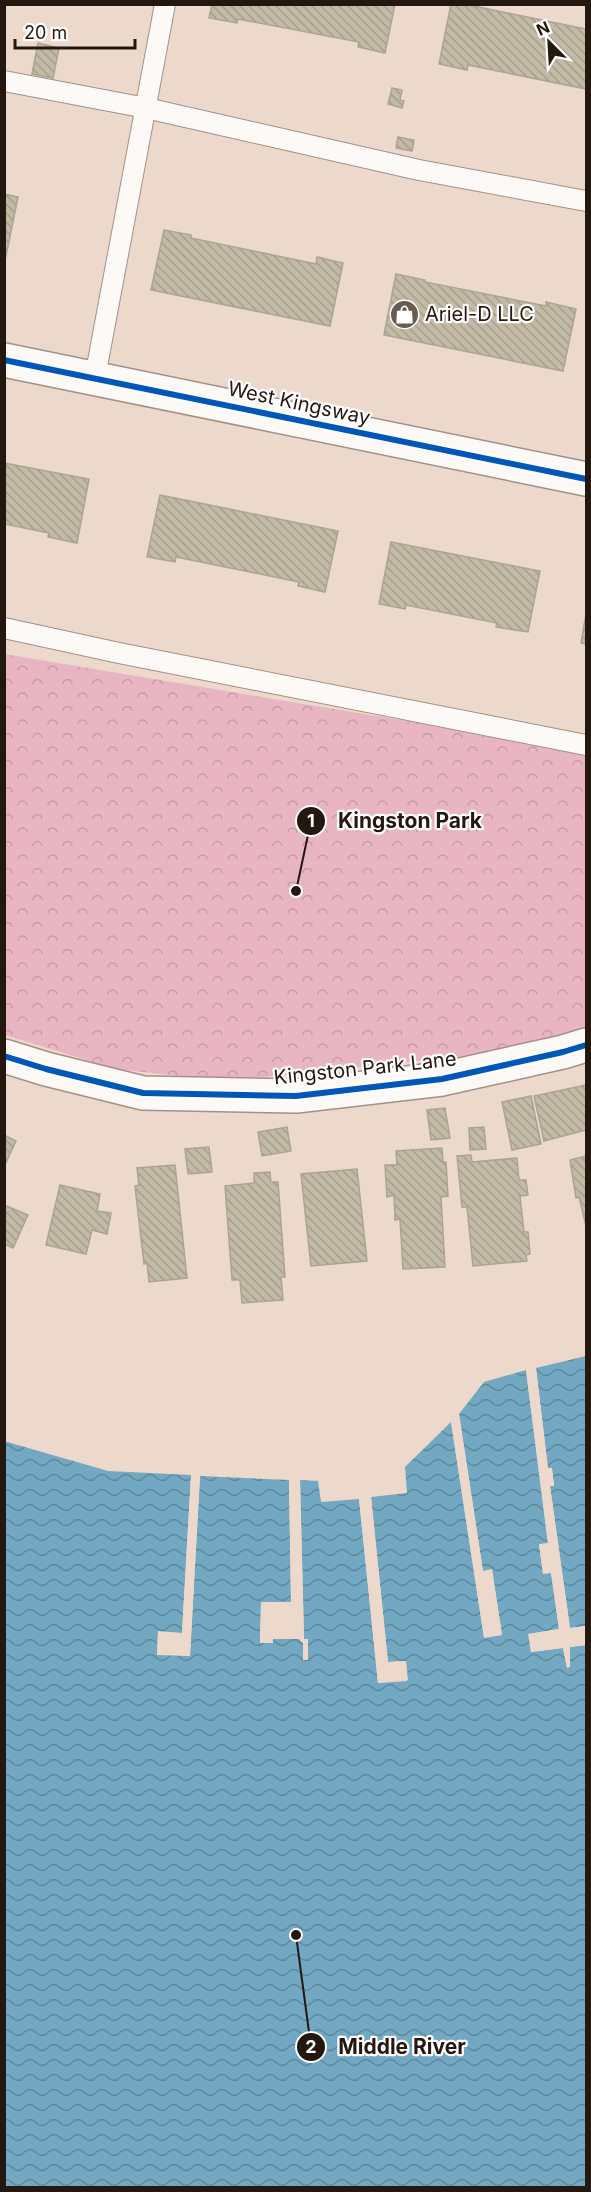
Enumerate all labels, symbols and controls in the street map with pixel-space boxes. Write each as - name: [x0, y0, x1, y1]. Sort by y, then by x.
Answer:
- scale bar: [15, 12, 135, 50]
- north arrow: [519, 12, 579, 72]
- text: N: [533, 17, 553, 40]
- text: 20 m: [24, 22, 67, 43]
- shop icon: Ariel-D LLC: [388, 298, 420, 330]
- place label: Ariel-D LLC: [425, 302, 534, 326]
- street label: West Kingsway: [226, 376, 372, 430]
- callout: Kingston Park: [296, 802, 494, 841]
- text: Kingston Park: [338, 808, 483, 833]
- text: 1: [307, 810, 315, 831]
- street label: Kingston Park Lane: [273, 1046, 457, 1090]
- callout: Middle River: [296, 2027, 478, 2066]
- text: Middle River: [338, 2034, 466, 2059]
- text: 2: [305, 2036, 317, 2057]

